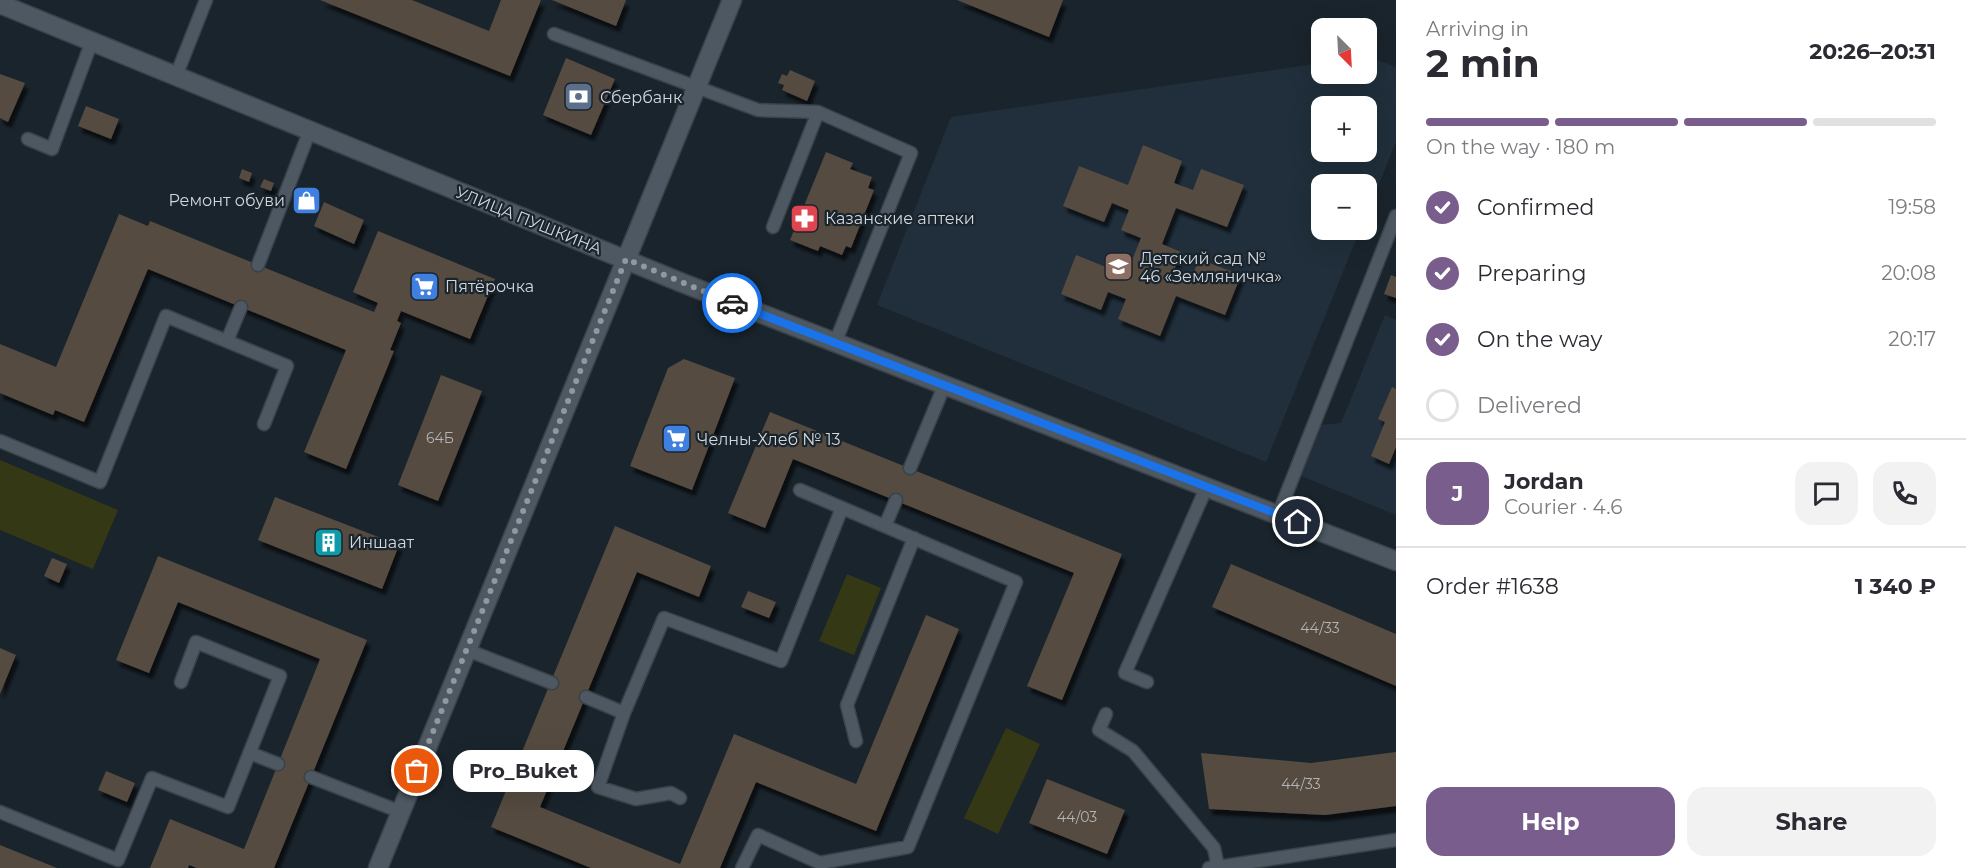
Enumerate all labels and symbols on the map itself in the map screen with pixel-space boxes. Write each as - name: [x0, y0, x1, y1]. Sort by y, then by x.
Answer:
- north arrow: [1311, 18, 1377, 84]
- bank icon: Сбербанк: [563, 81, 595, 113]
- place label: Сбербанк: [600, 88, 683, 107]
- street label: УЛИЦА ПУШКИНА: [453, 182, 605, 258]
- shop icon: Ремонт обуви: [290, 184, 322, 216]
- place label: Ремонт обуви: [168, 191, 285, 210]
- pharmacy icon: Казанские аптеки: [788, 202, 820, 234]
- place label: Казанские аптеки: [825, 209, 975, 228]
- place label: Детский сад № 46 «Земляничка»: [1140, 249, 1282, 286]
- school or university icon: Детский сад № 46 «Земляничка»: [1103, 251, 1135, 283]
- supermarket icon: Пятёрочка: [408, 270, 440, 302]
- courier: [702, 273, 762, 333]
- place label: Пятёрочка: [445, 277, 534, 296]
- supermarket icon: Челны-Хлеб № 13: [660, 423, 692, 455]
- house number: 64Б: [426, 429, 454, 447]
- place label: Челны-Хлеб № 13: [697, 430, 841, 449]
- pin: [1272, 496, 1323, 547]
- building icon: Иншаат: [312, 526, 344, 558]
- place label: Иншаат: [349, 533, 414, 552]
- house number: 44/33: [1300, 619, 1340, 637]
- pin: [391, 745, 442, 796]
- callout: Pro_Buket: [453, 750, 594, 792]
- house number: 44/33: [1281, 775, 1321, 793]
- house number: 44/03: [1057, 808, 1097, 826]

